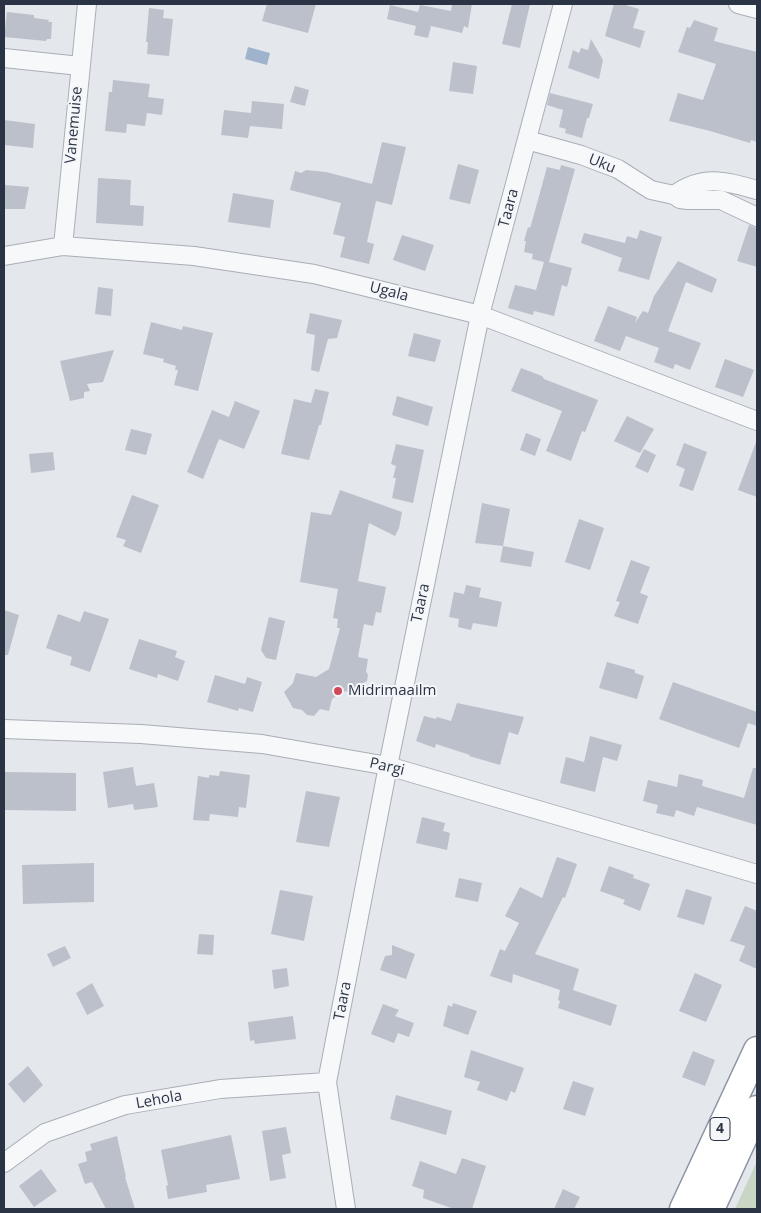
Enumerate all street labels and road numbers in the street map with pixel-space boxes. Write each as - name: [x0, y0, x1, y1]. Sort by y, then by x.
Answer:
- street label: Vanemuise: [62, 86, 86, 164]
- street label: Uku: [586, 150, 618, 178]
- street label: Taara: [495, 187, 523, 229]
- street label: Ugala: [368, 278, 410, 306]
- street label: Taara: [408, 582, 434, 624]
- street label: Pargi: [368, 754, 406, 780]
- street label: Taara: [330, 980, 356, 1022]
- street label: Lehola: [134, 1087, 184, 1113]
- road number: 4: [710, 1118, 730, 1140]

